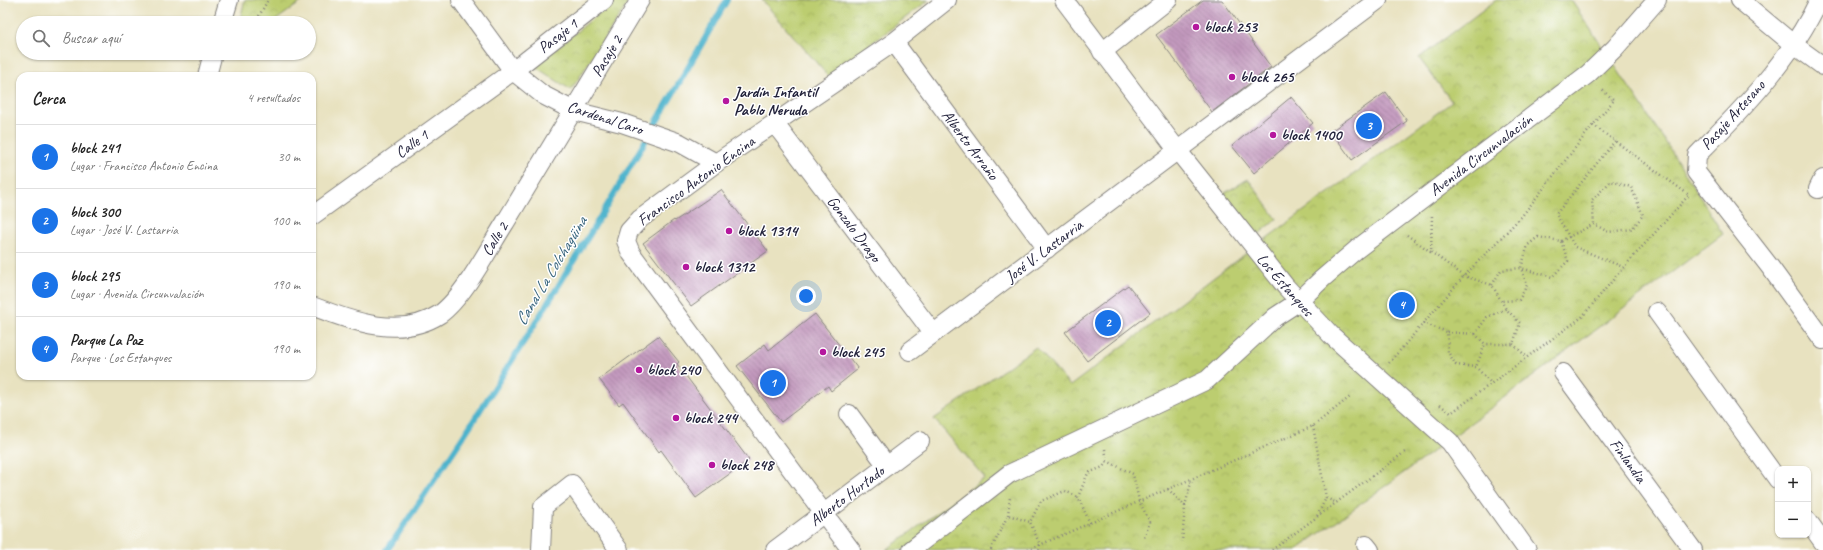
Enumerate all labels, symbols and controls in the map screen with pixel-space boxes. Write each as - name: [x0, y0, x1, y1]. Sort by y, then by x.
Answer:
- street label: Pasaje 1: [534, 14, 583, 58]
- search box: [16, 16, 316, 60]
- place label: block 253: [1204, 17, 1259, 37]
- marker: block 253: [1191, 22, 1201, 32]
- icon: search: [30, 27, 52, 49]
- text: Buscar aquí: [62, 29, 121, 48]
- street label: Pasaje 2: [587, 30, 628, 81]
- place label: block 265: [1240, 67, 1295, 87]
- marker: block 265: [1227, 72, 1237, 82]
- street label: Pasaje Artesano: [1696, 75, 1770, 154]
- place label: Jardín Infantil Pablo Neruda: [733, 82, 820, 120]
- text: Cerca: [32, 88, 65, 109]
- text: 4 resultados: [247, 90, 300, 106]
- street label: Cardenal Caro: [565, 96, 647, 140]
- marker: Jardín Infantil Pablo Neruda: [721, 96, 731, 106]
- street label: Alberto Arraño: [937, 106, 1004, 185]
- street label: Avenida Circunvalación: [1426, 109, 1537, 200]
- pin: 3: [1356, 111, 1382, 141]
- street label: Calle 1: [391, 125, 433, 163]
- place label: block 1400: [1281, 125, 1343, 145]
- marker: block 1400: [1268, 130, 1278, 140]
- street label: Francisco Antonio Encina: [633, 131, 760, 230]
- text: block 241: [70, 139, 120, 158]
- text: 1: [42, 149, 48, 165]
- text: 30 m: [278, 149, 300, 165]
- text: Lugar · Francisco Antonio Encina: [70, 158, 217, 174]
- street label: Gonzalo Drago: [823, 192, 887, 268]
- text: block 300: [70, 203, 120, 222]
- water label: Canal La Colchagüina: [510, 211, 593, 329]
- text: 2: [42, 213, 48, 229]
- text: 100 m: [272, 213, 300, 229]
- street label: José V. Lastarria: [1000, 215, 1088, 287]
- street label: Calle 2: [477, 217, 514, 260]
- place label: block 1314: [737, 221, 799, 241]
- text: Lugar · José V. Lastarria: [70, 222, 178, 238]
- marker: block 1314: [724, 226, 734, 236]
- street label: Los Estanques: [1252, 249, 1319, 322]
- place label: block 1312: [694, 257, 756, 277]
- marker: block 1312: [681, 262, 691, 272]
- text: block 295: [70, 267, 120, 286]
- text: 3: [42, 277, 48, 293]
- text: 190 m: [272, 277, 300, 293]
- text: Lugar · Avenida Circunvalación: [70, 286, 204, 302]
- your location: [796, 286, 816, 306]
- pin: 4: [1389, 290, 1415, 320]
- pin: 2: [1095, 308, 1121, 338]
- text: Parque La Paz: [70, 331, 142, 350]
- text: 4: [42, 341, 48, 357]
- text: 190 m: [272, 341, 300, 357]
- place label: block 245: [831, 342, 886, 362]
- marker: block 245: [818, 347, 828, 357]
- text: Parque · Los Estanques: [70, 350, 171, 366]
- place label: block 240: [647, 360, 702, 380]
- marker: block 240: [634, 365, 644, 375]
- pin: 1: [760, 368, 786, 398]
- place label: block 244: [684, 408, 739, 428]
- marker: block 244: [671, 413, 681, 423]
- street label: Finlandia: [1605, 435, 1651, 488]
- place label: block 248: [720, 455, 775, 475]
- marker: block 248: [707, 460, 717, 470]
- street label: Alberto Hurtado: [806, 460, 890, 531]
- map controls: [1775, 466, 1811, 538]
- button: +: [1775, 466, 1811, 502]
- button: −: [1775, 502, 1811, 538]

